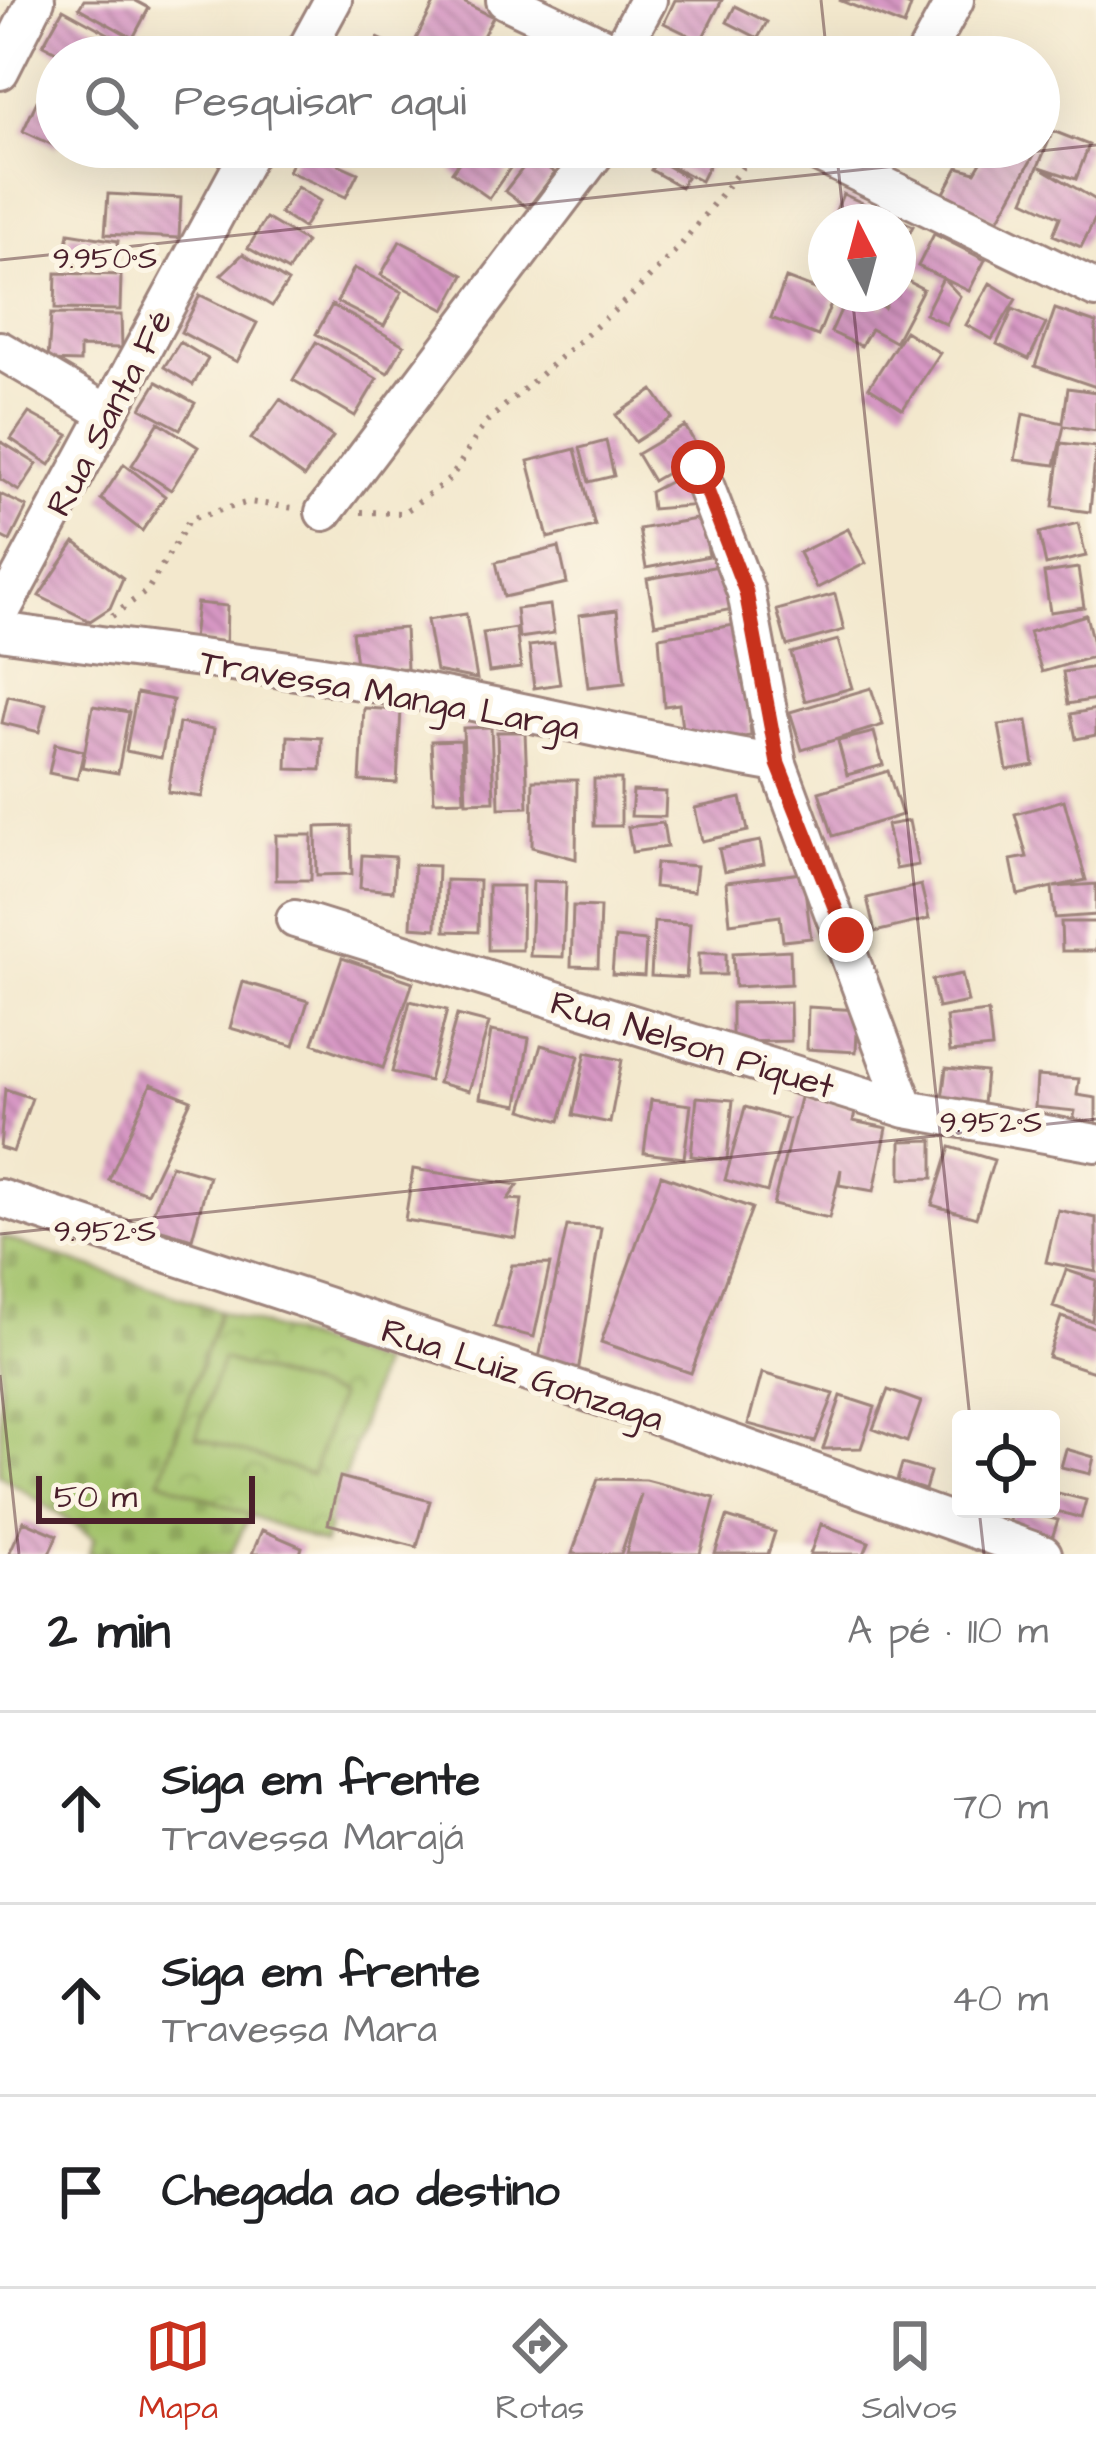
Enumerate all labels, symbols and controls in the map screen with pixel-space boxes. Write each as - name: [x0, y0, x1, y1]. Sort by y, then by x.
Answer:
- search box: [36, 36, 1060, 168]
- icon: search: [78, 69, 144, 135]
- text: Pesquisar aqui: [174, 71, 466, 133]
- north arrow: [808, 204, 916, 312]
- text: 9.950°S: [53, 238, 157, 280]
- street label: Rua Santa Fé: [34, 301, 186, 526]
- route start: [671, 440, 725, 494]
- street label: Travessa Manga Larga: [195, 637, 584, 755]
- route end: [819, 908, 873, 962]
- street label: Rua Nelson Piquet: [544, 978, 841, 1113]
- text: 9.952°S: [940, 1102, 1042, 1144]
- text: 9.952°S: [54, 1211, 156, 1253]
- street label: Rua Luiz Gonzaga: [374, 1306, 670, 1446]
- map controls: [952, 1410, 1060, 1518]
- button: locate: [952, 1410, 1060, 1518]
- scale bar: [36, 1470, 255, 1523]
- text: 50 m: [54, 1474, 137, 1520]
- text: 2 min: [48, 1597, 171, 1668]
- text: A pé · 110 m: [847, 1605, 1048, 1659]
- text: Siga em frente: [162, 1750, 480, 1812]
- icon: ahead: [48, 1775, 114, 1841]
- text: 70 m: [953, 1781, 1048, 1835]
- text: Travessa Marajá: [162, 1812, 464, 1866]
- text: Siga em frente: [162, 1942, 480, 2004]
- icon: ahead: [48, 1967, 114, 2033]
- text: 40 m: [951, 1973, 1048, 2027]
- text: Travessa Mara: [162, 2004, 437, 2058]
- icon: arrive: [48, 2159, 114, 2225]
- text: Chegada ao destino: [162, 2161, 560, 2223]
- tab: Mapa: [139, 2313, 218, 2431]
- tab: Rotas: [496, 2313, 584, 2431]
- tab: Salvos: [862, 2313, 957, 2431]

